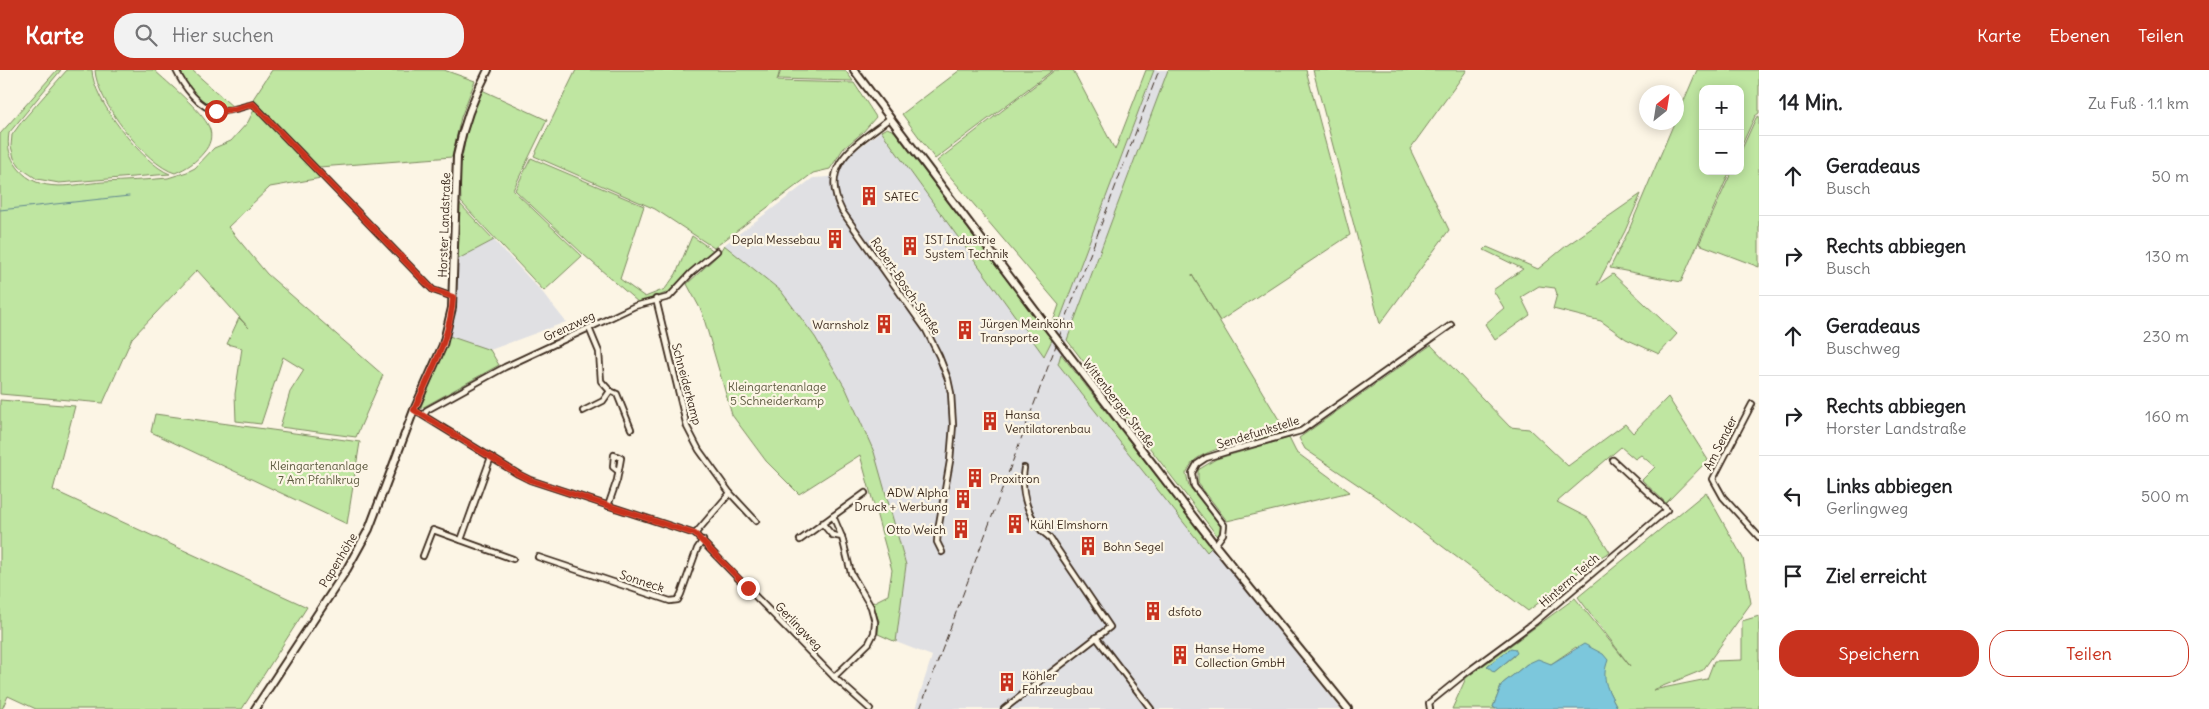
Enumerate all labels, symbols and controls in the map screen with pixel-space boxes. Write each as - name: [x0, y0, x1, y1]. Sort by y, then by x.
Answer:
- search box: [114, 13, 464, 58]
- text: Karte: [25, 20, 84, 50]
- icon: search: [132, 21, 160, 49]
- text: Hier suchen: [172, 23, 274, 47]
- text: Karte: [1977, 24, 2021, 47]
- text: Ebenen: [2049, 24, 2110, 47]
- text: Teilen: [2138, 24, 2184, 47]
- north arrow: [1639, 85, 1684, 130]
- map controls: [1699, 85, 1744, 175]
- button: +: [1699, 85, 1744, 130]
- text: 14 Min.: [1779, 89, 1843, 116]
- text: Zu Fuß · 1.1 km: [2088, 93, 2189, 113]
- route start: [205, 100, 228, 123]
- button: −: [1699, 130, 1744, 175]
- text: Geradeaus: [1826, 154, 1920, 178]
- icon: ahead: [1779, 162, 1807, 190]
- text: 50 m: [2151, 166, 2189, 186]
- street label: Horster Landstraße: [435, 172, 453, 278]
- text: Busch: [1826, 178, 1870, 198]
- building icon: SATEC: [858, 185, 880, 207]
- place label: SATEC: [884, 189, 919, 204]
- building icon: Depla Messebau: [824, 228, 846, 250]
- place label: Depla Messebau: [732, 232, 820, 247]
- place label: IST Industrie System Technik: [925, 232, 1008, 261]
- street label: Robert-Bosch-Straße: [868, 234, 944, 338]
- text: Rechts abbiegen: [1826, 234, 1966, 258]
- building icon: IST Industrie System Technik: [899, 235, 921, 257]
- icon: right: [1779, 242, 1807, 270]
- text: 130 m: [2145, 246, 2189, 266]
- text: Busch: [1826, 258, 1870, 278]
- street label: Grenzweg: [541, 308, 597, 344]
- building icon: Warnsholz: [873, 313, 895, 335]
- text: Geradeaus: [1826, 314, 1920, 338]
- place label: Jürgen Meinköhn Transporte: [980, 316, 1073, 345]
- place label: Warnsholz: [812, 317, 869, 332]
- building icon: Jürgen Meinköhn Transporte: [954, 319, 976, 341]
- icon: ahead: [1779, 322, 1807, 350]
- text: 230 m: [2143, 326, 2189, 346]
- text: Buschweg: [1826, 338, 1901, 358]
- street label: Schneiderkamp: [669, 341, 705, 427]
- street label: Wittenberger Straße: [1080, 355, 1158, 451]
- park label: Kleingartenanlage 5 Schneiderkamp: [728, 379, 826, 408]
- text: Rechts abbiegen: [1826, 394, 1966, 418]
- icon: right: [1779, 402, 1807, 430]
- text: 160 m: [2145, 406, 2189, 426]
- place label: Hansa Ventilatorenbau: [1005, 407, 1091, 436]
- building icon: Hansa Ventilatorenbau: [979, 410, 1001, 432]
- street label: Sendefunkstelle: [1215, 412, 1301, 452]
- street label: Am Sender: [1700, 413, 1740, 473]
- text: Horster Landstraße: [1826, 418, 1966, 438]
- park label: Kleingartenanlage 7 Am Pfahlkrug: [270, 458, 368, 487]
- building icon: Proxitron: [964, 467, 986, 489]
- place label: Proxitron: [990, 471, 1040, 486]
- text: Links abbiegen: [1826, 474, 1953, 498]
- icon: left: [1779, 482, 1807, 510]
- place label: ADW Alpha Druck + Werbung: [854, 485, 948, 514]
- text: 500 m: [2141, 486, 2189, 506]
- building icon: ADW Alpha Druck + Werbung: [952, 488, 974, 510]
- text: Gerlingweg: [1826, 498, 1908, 518]
- building icon: Kühl Elmshorn: [1004, 513, 1026, 535]
- place label: Kühl Elmshorn: [1030, 517, 1108, 532]
- building icon: Otto Weich: [950, 518, 972, 540]
- place label: Otto Weich: [886, 522, 946, 537]
- street label: Papenhöhe: [316, 530, 360, 590]
- building icon: Bohn Segel: [1077, 535, 1099, 557]
- place label: Bohn Segel: [1103, 539, 1163, 554]
- street label: Hinterm Teich: [1536, 550, 1602, 610]
- icon: arrive: [1779, 562, 1807, 590]
- text: Ziel erreicht: [1826, 564, 1927, 588]
- street label: Sonneck: [618, 567, 666, 595]
- route end: [737, 577, 760, 600]
- street label: Gerlingweg: [772, 599, 826, 653]
- building icon: dsfoto: [1142, 600, 1164, 622]
- place label: dsfoto: [1168, 604, 1202, 619]
- button: Speichern: [1779, 630, 1979, 677]
- button: Teilen: [1989, 630, 2189, 677]
- place label: Hanse Home Collection GmbH: [1195, 641, 1286, 670]
- building icon: Hanse Home Collection GmbH: [1169, 644, 1191, 666]
- place label: Köhler Fahrzeugbau: [1022, 668, 1093, 697]
- building icon: Köhler Fahrzeugbau: [996, 671, 1018, 693]

